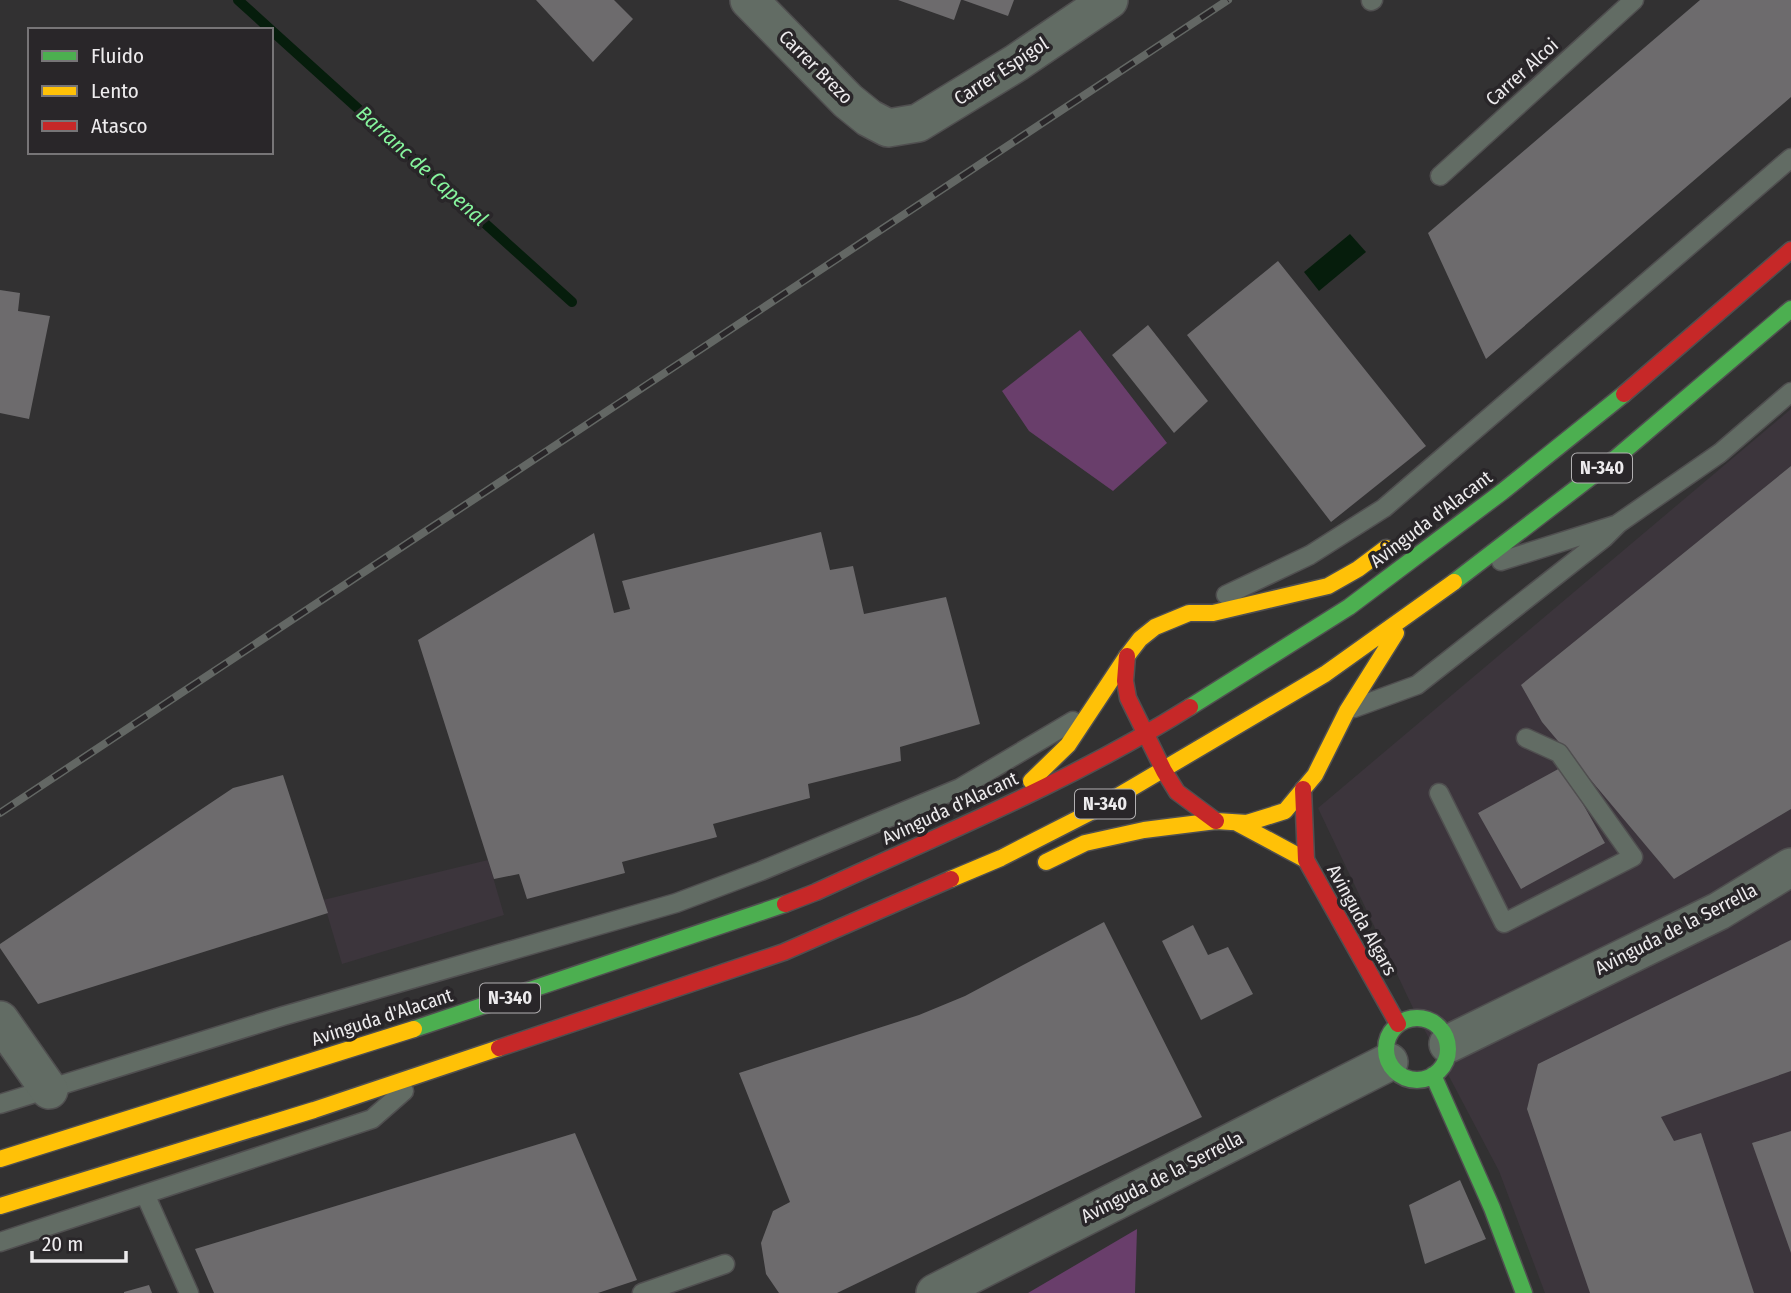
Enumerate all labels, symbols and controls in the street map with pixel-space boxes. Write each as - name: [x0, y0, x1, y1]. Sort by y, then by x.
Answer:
- street label: Carrer Brezo: [774, 25, 858, 109]
- legend: [28, 28, 273, 154]
- street label: Carrer Espígol: [950, 32, 1052, 110]
- street label: Carrer Alcoi: [1481, 34, 1563, 110]
- text: Fluido: [91, 43, 144, 69]
- text: Lento: [91, 78, 139, 104]
- water label: Barranc de Capenal: [351, 100, 493, 232]
- text: Atasco: [91, 113, 148, 139]
- road number: N-340: [1572, 454, 1632, 482]
- street label: Avinguda d'Alacant: [1365, 465, 1497, 572]
- street label: Avinguda d'Alacant: [879, 766, 1022, 849]
- road number: N-340: [1075, 790, 1135, 818]
- street label: Avinguda Algars: [1322, 861, 1402, 979]
- street label: Avinguda de la Serrella: [1591, 878, 1761, 980]
- street label: Avinguda d'Alacant: [309, 983, 456, 1051]
- road number: N-340: [480, 984, 540, 1013]
- street label: Avinguda de la Serrella: [1077, 1126, 1247, 1228]
- scale bar: [32, 1220, 126, 1264]
- text: 20 m: [42, 1231, 83, 1257]

